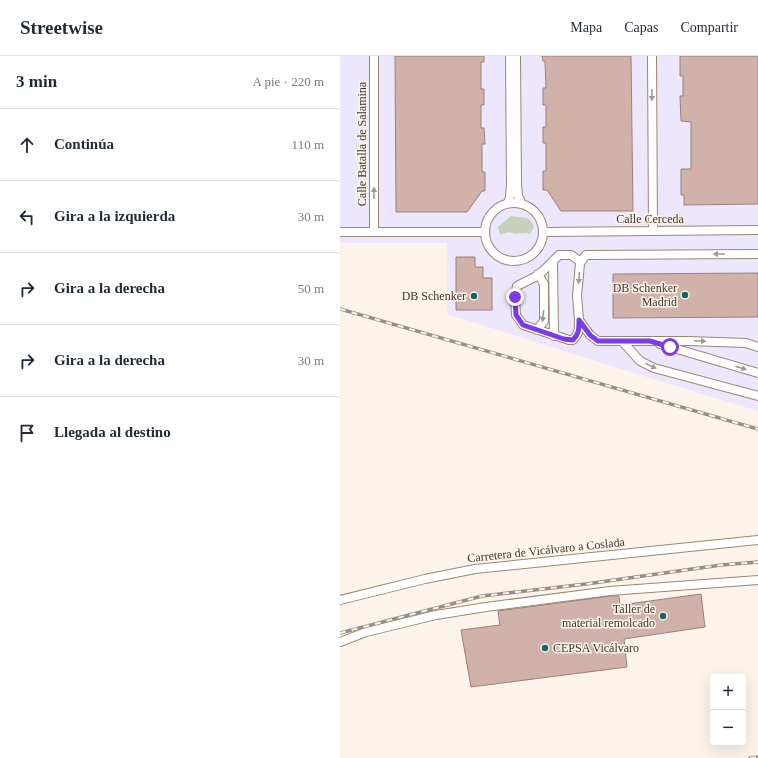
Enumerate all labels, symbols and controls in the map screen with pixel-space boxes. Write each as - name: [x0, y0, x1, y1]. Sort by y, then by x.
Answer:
- text: Streetwise: [20, 17, 103, 38]
- text: Mapa: [570, 20, 602, 35]
- text: Capas: [624, 20, 658, 35]
- text: Compartir: [680, 20, 738, 35]
- text: 3 min: [16, 72, 57, 91]
- text: A pie · 220 m: [253, 74, 324, 89]
- street label: Calle Batalla de Salamina: [355, 81, 369, 206]
- one-way arrow: [649, 89, 655, 102]
- icon: ahead: [16, 134, 38, 156]
- text: Continúa: [54, 136, 114, 152]
- text: 110 m: [292, 137, 324, 152]
- one-way arrow: [371, 186, 377, 199]
- icon: left: [16, 206, 38, 228]
- text: Gira a la izquierda: [54, 208, 175, 224]
- text: 30 m: [298, 209, 324, 224]
- street label: Calle Cerceda: [616, 212, 684, 226]
- one-way arrow: [712, 251, 725, 257]
- one-way arrow: [575, 272, 582, 284]
- icon: right: [16, 278, 38, 300]
- text: Gira a la derecha: [54, 280, 165, 296]
- text: 50 m: [298, 281, 324, 296]
- place label: DB Schenker Madrid: [613, 281, 677, 309]
- route end: [506, 288, 524, 306]
- place label: DB Schenker: [402, 289, 466, 303]
- marker: DB Schenker Madrid: [680, 290, 690, 300]
- marker: DB Schenker: [469, 291, 479, 301]
- one-way arrow: [540, 310, 546, 323]
- route start: [661, 338, 679, 356]
- one-way arrow: [694, 338, 707, 344]
- icon: right: [16, 350, 38, 372]
- text: Gira a la derecha: [54, 352, 165, 368]
- text: 30 m: [298, 353, 324, 368]
- one-way arrow: [646, 363, 657, 369]
- one-way arrow: [735, 365, 747, 371]
- icon: arrive: [16, 422, 38, 444]
- text: Llegada al destino: [54, 424, 171, 440]
- street label: Carretera de Vicálvaro a Coslada: [467, 535, 626, 565]
- place label: Taller de material remolcado: [562, 602, 655, 630]
- marker: Taller de material remolcado: [658, 611, 668, 621]
- place label: CEPSA Vicálvaro: [553, 641, 639, 655]
- marker: CEPSA Vicálvaro: [540, 643, 550, 653]
- map controls: [710, 674, 746, 746]
- button: +: [710, 674, 746, 710]
- button: −: [710, 710, 746, 746]

